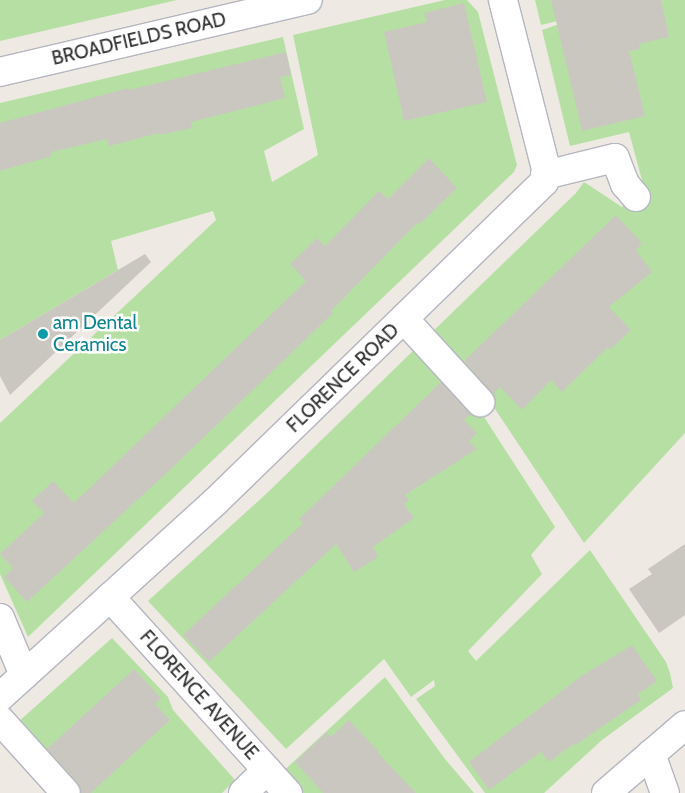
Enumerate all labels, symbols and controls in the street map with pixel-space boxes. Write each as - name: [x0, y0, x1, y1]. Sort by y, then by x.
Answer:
- street label: BROADFIELDS ROAD: [50, 8, 228, 70]
- place label: am Dental Ceramics: [53, 312, 137, 356]
- street label: FLORENCE ROAD: [282, 319, 404, 437]
- marker: am Dental Ceramics: [37, 328, 49, 340]
- street label: FLORENCE AVENUE: [135, 626, 263, 764]

